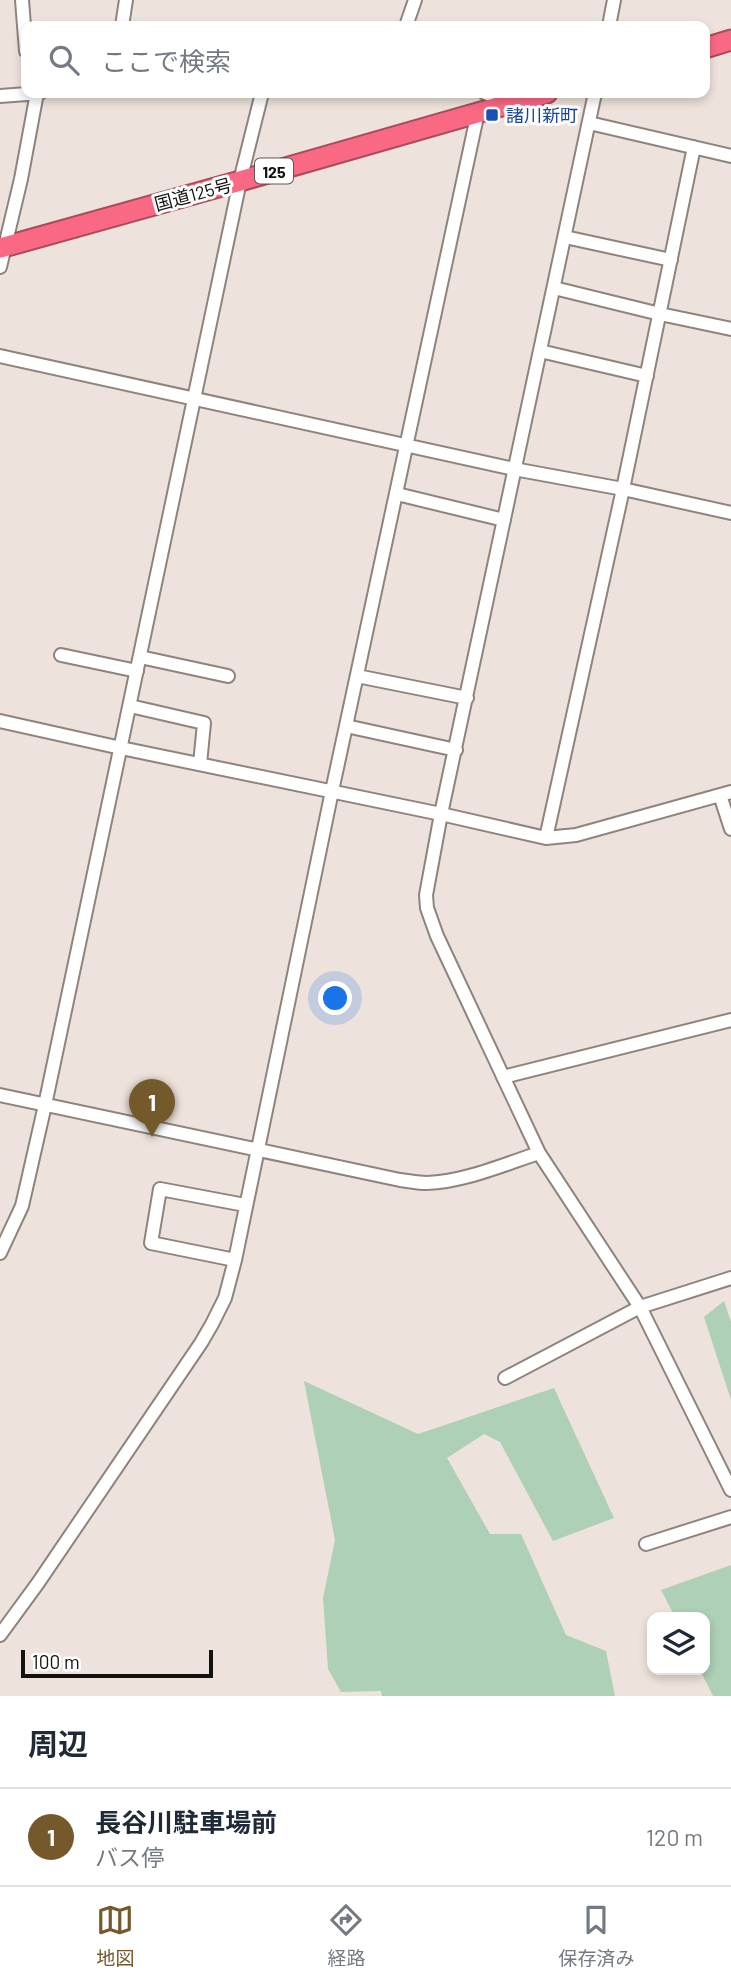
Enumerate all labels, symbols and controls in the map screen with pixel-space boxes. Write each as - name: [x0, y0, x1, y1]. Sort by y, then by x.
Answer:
- search box: [21, 21, 710, 98]
- icon: search: [45, 41, 83, 79]
- text: ここで検索: [101, 45, 231, 76]
- place label: 諸川新町: [506, 104, 578, 126]
- marker: 諸川新町: [484, 107, 500, 123]
- road number: 125: [255, 158, 293, 183]
- street label: 国道125号: [152, 173, 234, 215]
- your location: [318, 981, 352, 1015]
- pin: 1: [129, 1079, 175, 1137]
- map controls: [647, 1612, 710, 1675]
- button: layers: [647, 1612, 710, 1675]
- scale bar: [21, 1647, 214, 1679]
- text: 100 m: [32, 1650, 80, 1673]
- text: 周辺: [28, 1725, 88, 1761]
- text: 長谷川駐車場前: [95, 1806, 277, 1837]
- text: 1: [47, 1823, 55, 1851]
- text: 120 m: [646, 1823, 703, 1851]
- text: バス停: [95, 1843, 164, 1871]
- tab: 地図: [96, 1901, 135, 1970]
- tab: 経路: [327, 1901, 366, 1970]
- tab: 保存済み: [558, 1901, 635, 1970]

